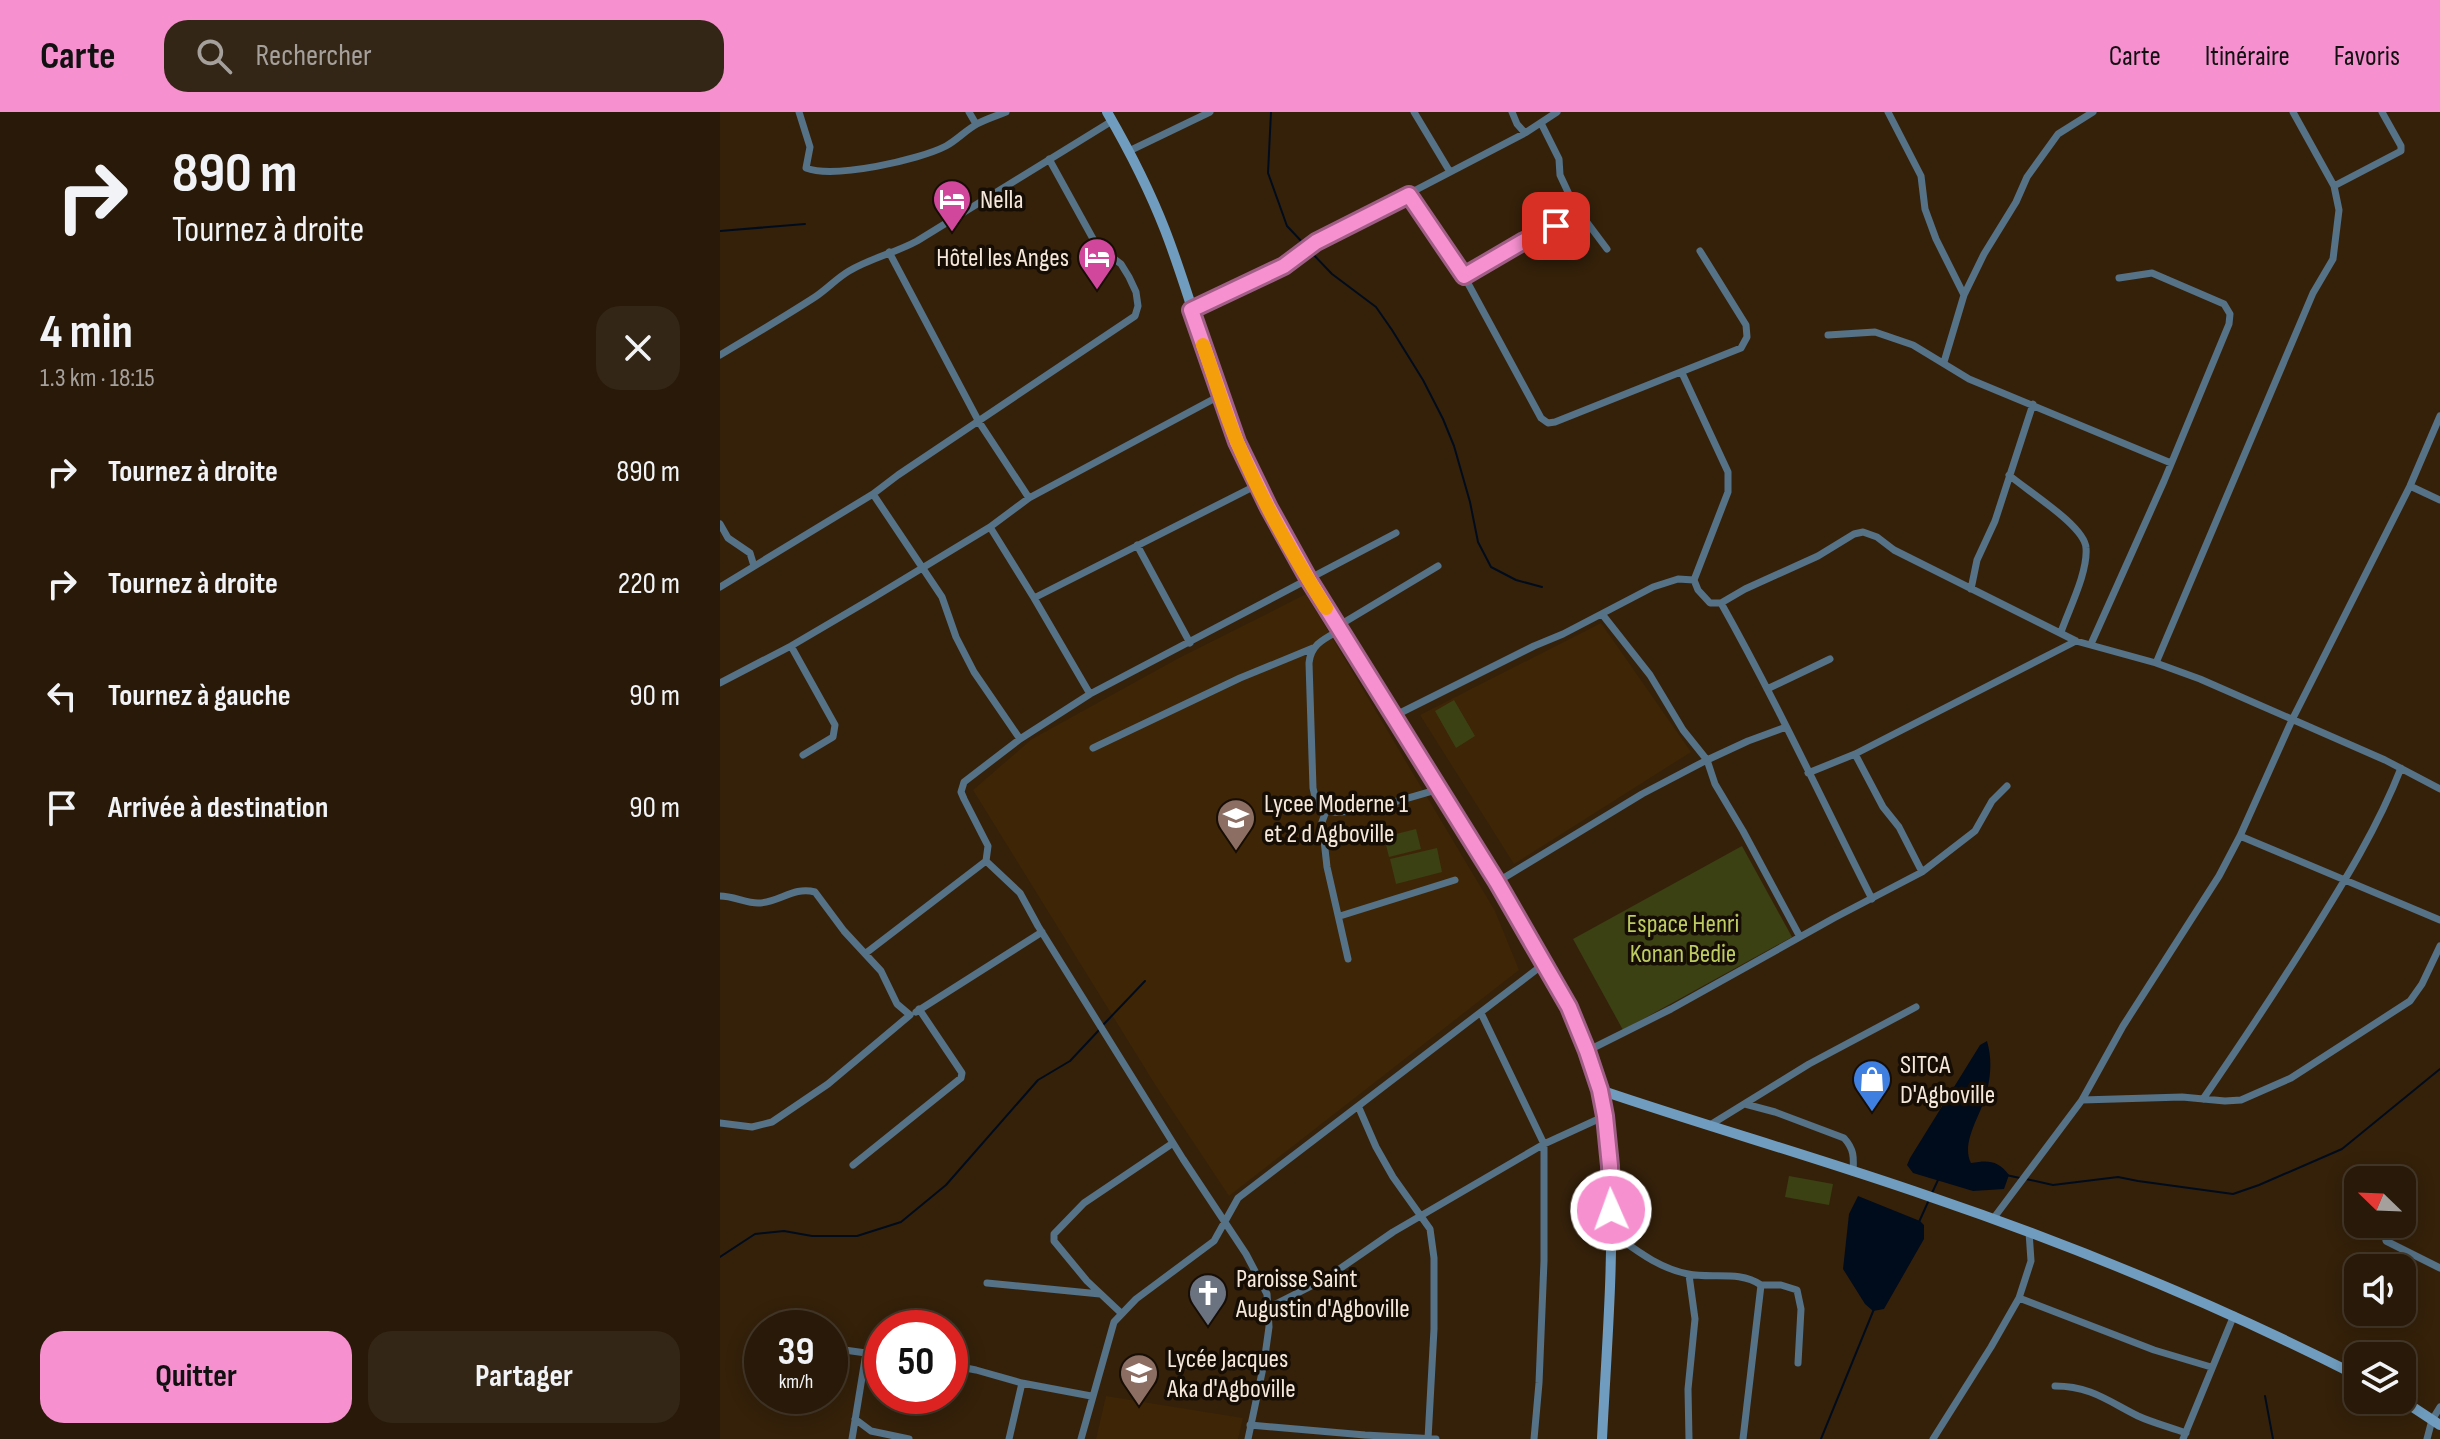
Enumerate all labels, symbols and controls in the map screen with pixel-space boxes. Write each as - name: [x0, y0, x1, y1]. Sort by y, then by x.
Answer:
- search box: [164, 20, 724, 92]
- text: Carte: [40, 34, 116, 79]
- icon: search: [192, 34, 236, 78]
- text: Rechercher: [256, 38, 372, 74]
- text: Carte: [2109, 40, 2161, 73]
- text: Itinéraire: [2205, 40, 2290, 73]
- text: Favoris: [2334, 40, 2400, 73]
- text: 890 m: [172, 141, 298, 208]
- icon: right: [40, 144, 144, 248]
- hotel icon: Nella: [931, 178, 973, 233]
- place label: Nella: [980, 185, 1023, 216]
- pin: [1522, 192, 1590, 260]
- icon: arrive: [1534, 204, 1578, 248]
- text: Tournez à droite: [172, 209, 364, 252]
- hotel icon: Hôtel les Anges: [1076, 236, 1118, 291]
- place label: Hôtel les Anges: [936, 243, 1069, 274]
- text: 4 min: [40, 304, 133, 361]
- button: close: [596, 306, 680, 390]
- text: 1.3 km · 18:15: [40, 363, 155, 394]
- icon: right: [40, 450, 84, 494]
- text: Tournez à droite: [108, 454, 278, 490]
- text: 890 m: [616, 454, 680, 490]
- icon: right: [40, 562, 84, 606]
- text: Tournez à droite: [108, 566, 278, 602]
- text: 220 m: [618, 566, 680, 602]
- icon: left: [40, 674, 84, 718]
- text: Tournez à gauche: [108, 678, 291, 714]
- text: 90 m: [629, 678, 680, 714]
- icon: arrive: [40, 786, 84, 830]
- place label: Lycee Moderne 1 et 2 d Agboville: [1264, 789, 1408, 850]
- text: Arrivée à destination: [108, 790, 328, 826]
- text: 90 m: [629, 790, 680, 826]
- school or university icon: Lycee Moderne 1 et 2 d Agboville: [1215, 797, 1257, 852]
- park label: Espace Henri Konan Bedie: [1627, 909, 1739, 970]
- place label: SITCA D'Agboville: [1900, 1050, 1995, 1111]
- shop icon: SITCA D'Agboville: [1851, 1058, 1893, 1113]
- north arrow: [2344, 1166, 2416, 1238]
- map controls: [2344, 1166, 2416, 1414]
- position arrow: [1569, 1168, 1653, 1252]
- button: sound: [2344, 1254, 2416, 1326]
- place label: Paroisse Saint Augustin d'Agboville: [1235, 1264, 1410, 1325]
- church icon: Paroisse Saint Augustin d'Agboville: [1187, 1272, 1229, 1327]
- speed limit sign: 50: [864, 1310, 968, 1414]
- text: 39: [778, 1328, 814, 1376]
- button: Quitter: [40, 1331, 352, 1423]
- button: Partager: [368, 1331, 680, 1423]
- button: layers: [2344, 1342, 2416, 1414]
- place label: Lycée Jacques Aka d'Agboville: [1166, 1344, 1296, 1405]
- school or university icon: Lycée Jacques Aka d'Agboville: [1118, 1352, 1160, 1407]
- text: km/h: [779, 1370, 813, 1394]

